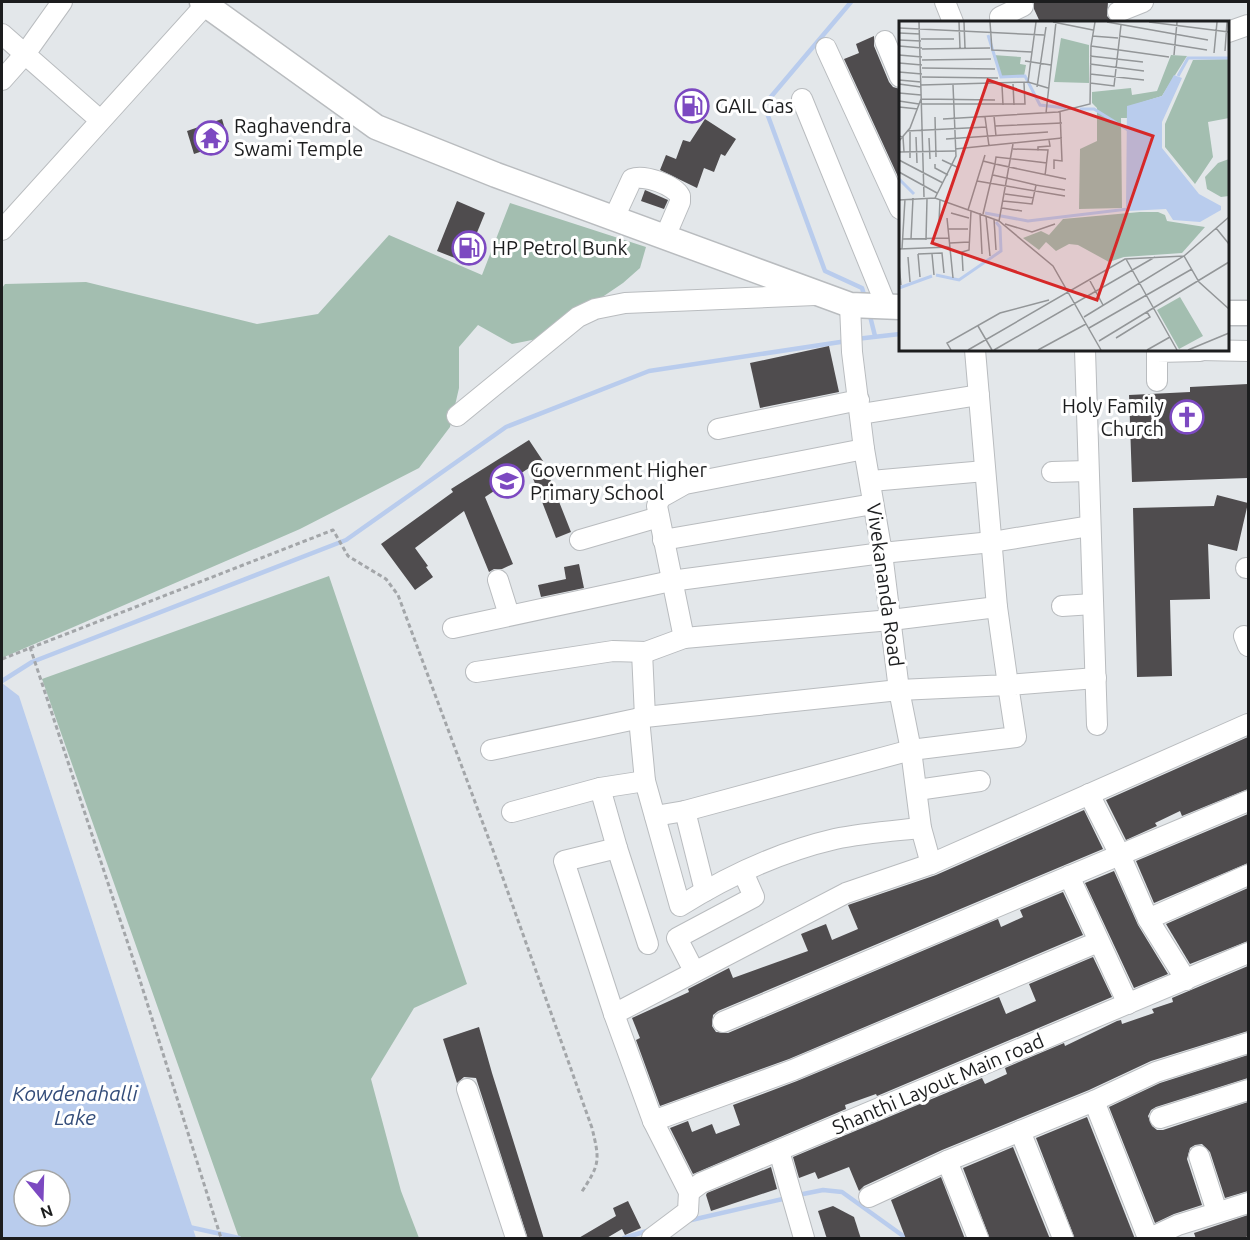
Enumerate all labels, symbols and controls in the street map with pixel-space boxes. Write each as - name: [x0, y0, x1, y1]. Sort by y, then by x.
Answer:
- inset map: [899, 21, 1229, 351]
- fuel station icon: GAIL Gas: [674, 88, 710, 124]
- place label: GAIL Gas: [715, 94, 793, 117]
- place label: Raghavendra Swami Temple: [234, 114, 363, 160]
- temple icon: Raghavendra Swami Temple: [193, 120, 229, 156]
- fuel station icon: HP Petrol Bunk: [451, 230, 487, 266]
- place label: HP Petrol Bunk: [492, 236, 628, 259]
- place label: Holy Family Church: [1062, 394, 1164, 440]
- church icon: Holy Family Church: [1169, 399, 1205, 435]
- place label: Government Higher Primary School: [530, 458, 708, 504]
- school or university icon: Government Higher Primary School: [489, 463, 525, 499]
- street label: Vivekananda Road: [863, 502, 908, 668]
- street label: Shanthi Layout Main road: [829, 1028, 1047, 1139]
- water label: Kowdenahalli Lake: [12, 1081, 138, 1129]
- north arrow: [12, 1168, 72, 1228]
- text: N: [38, 1202, 55, 1223]

